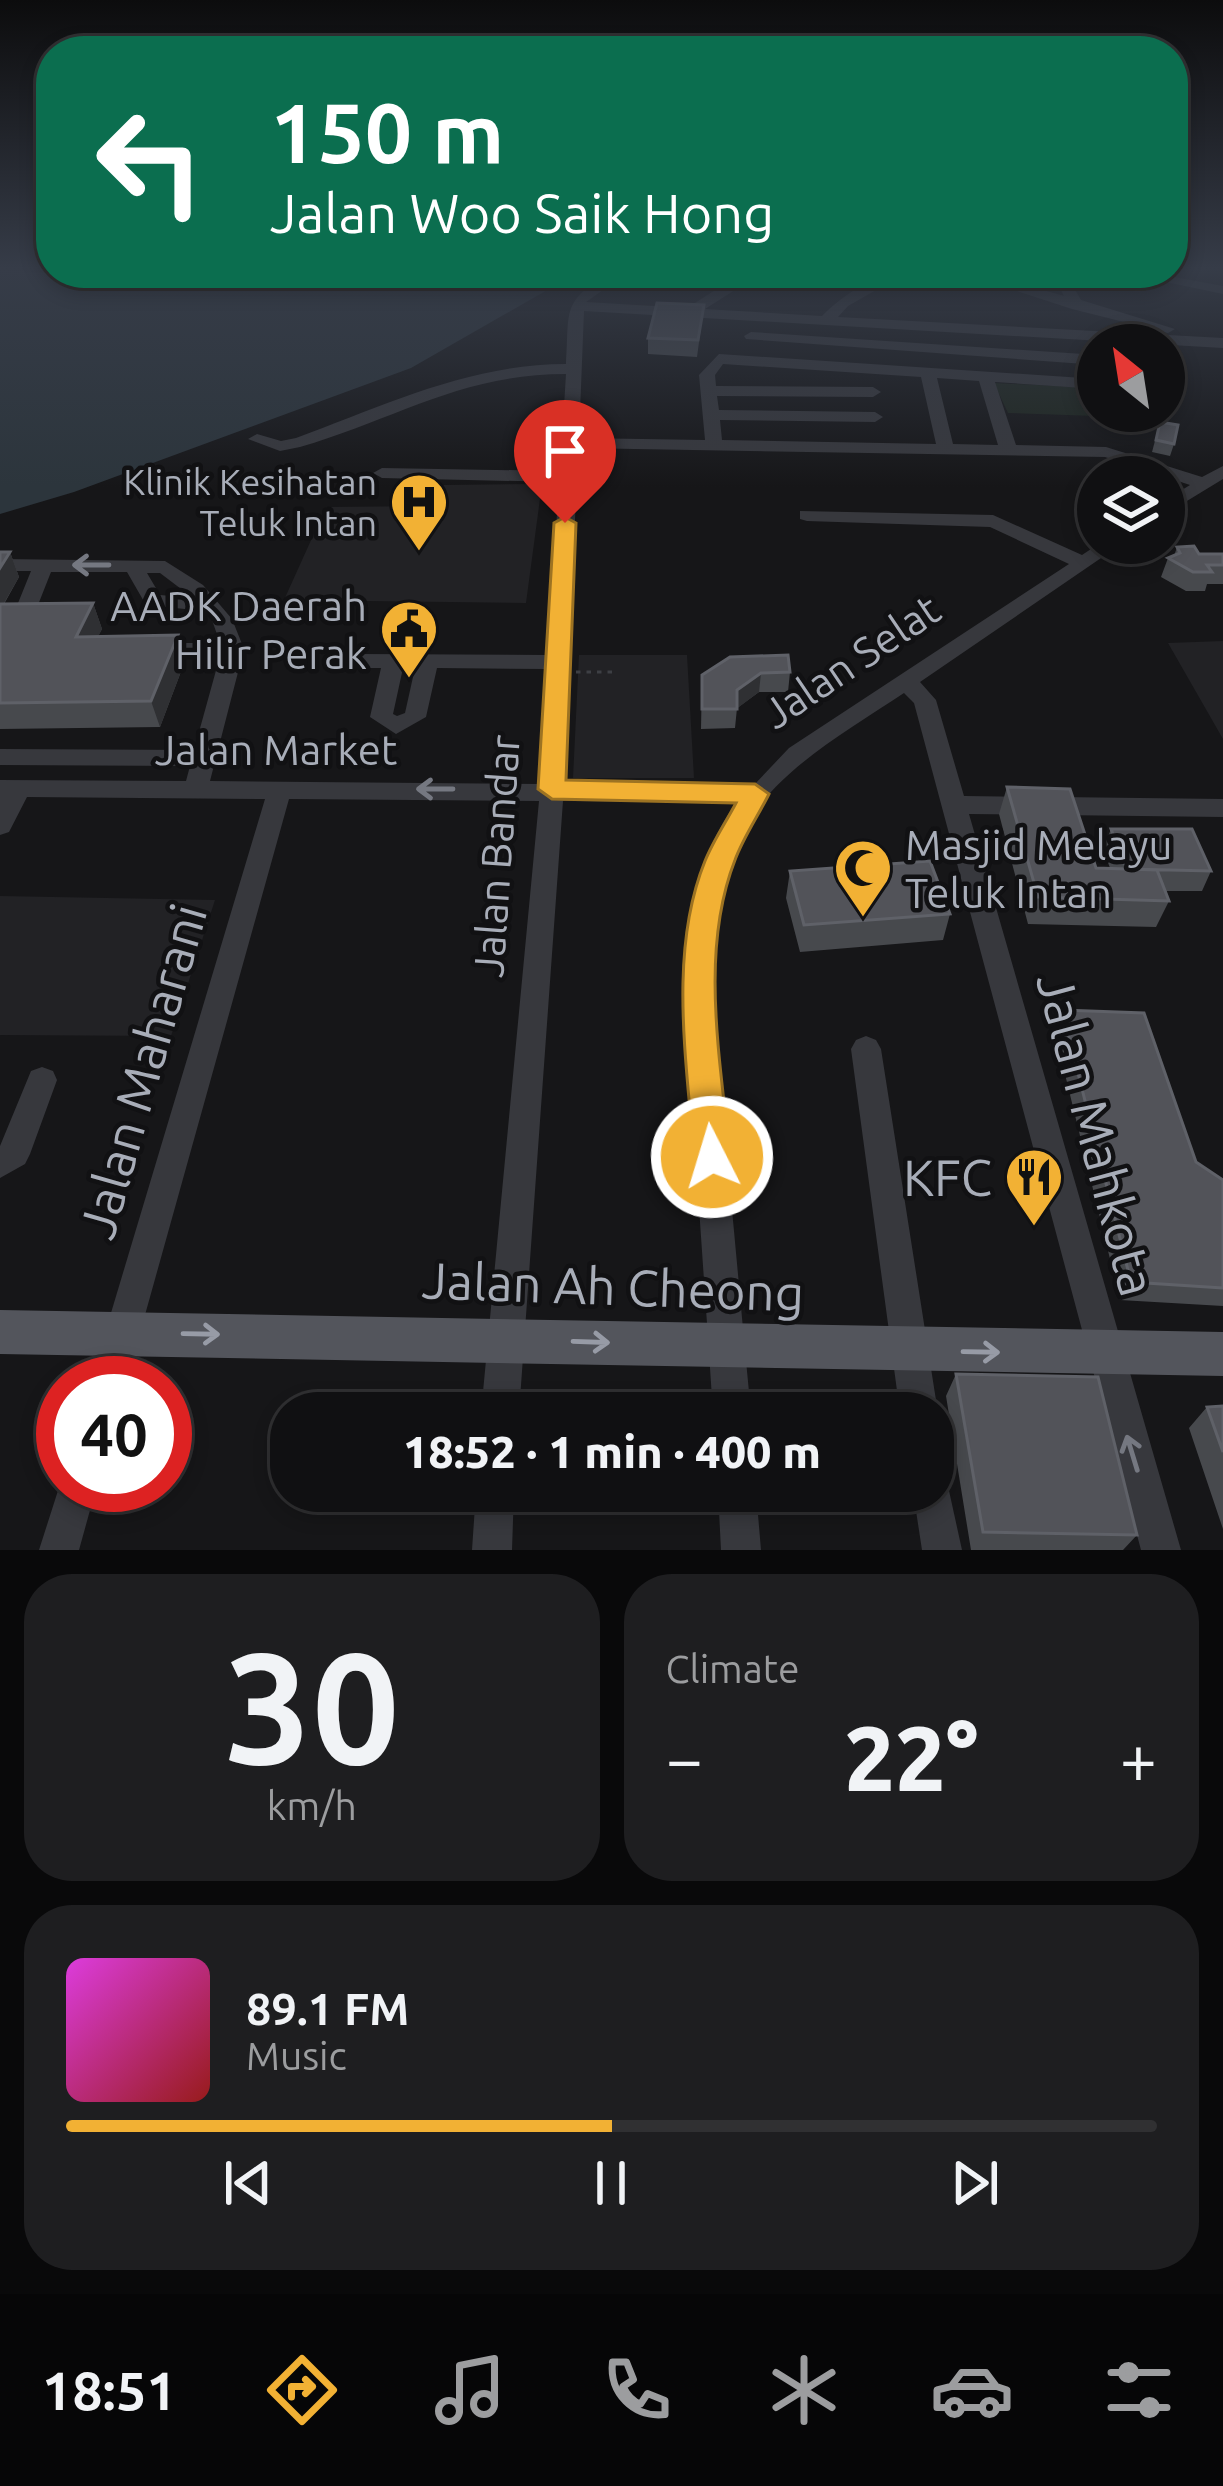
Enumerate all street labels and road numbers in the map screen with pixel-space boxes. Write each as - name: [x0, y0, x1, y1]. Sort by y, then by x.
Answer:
- street label: Jalan Selat: [754, 585, 948, 737]
- street label: Jalan Market: [155, 726, 397, 773]
- street label: Jalan Bandar: [464, 733, 528, 979]
- street label: Jalan Maharani: [67, 897, 217, 1245]
- street label: Jalan Mahkota: [1026, 966, 1168, 1302]
- street label: Jalan Ah Cheong: [421, 1250, 805, 1322]

